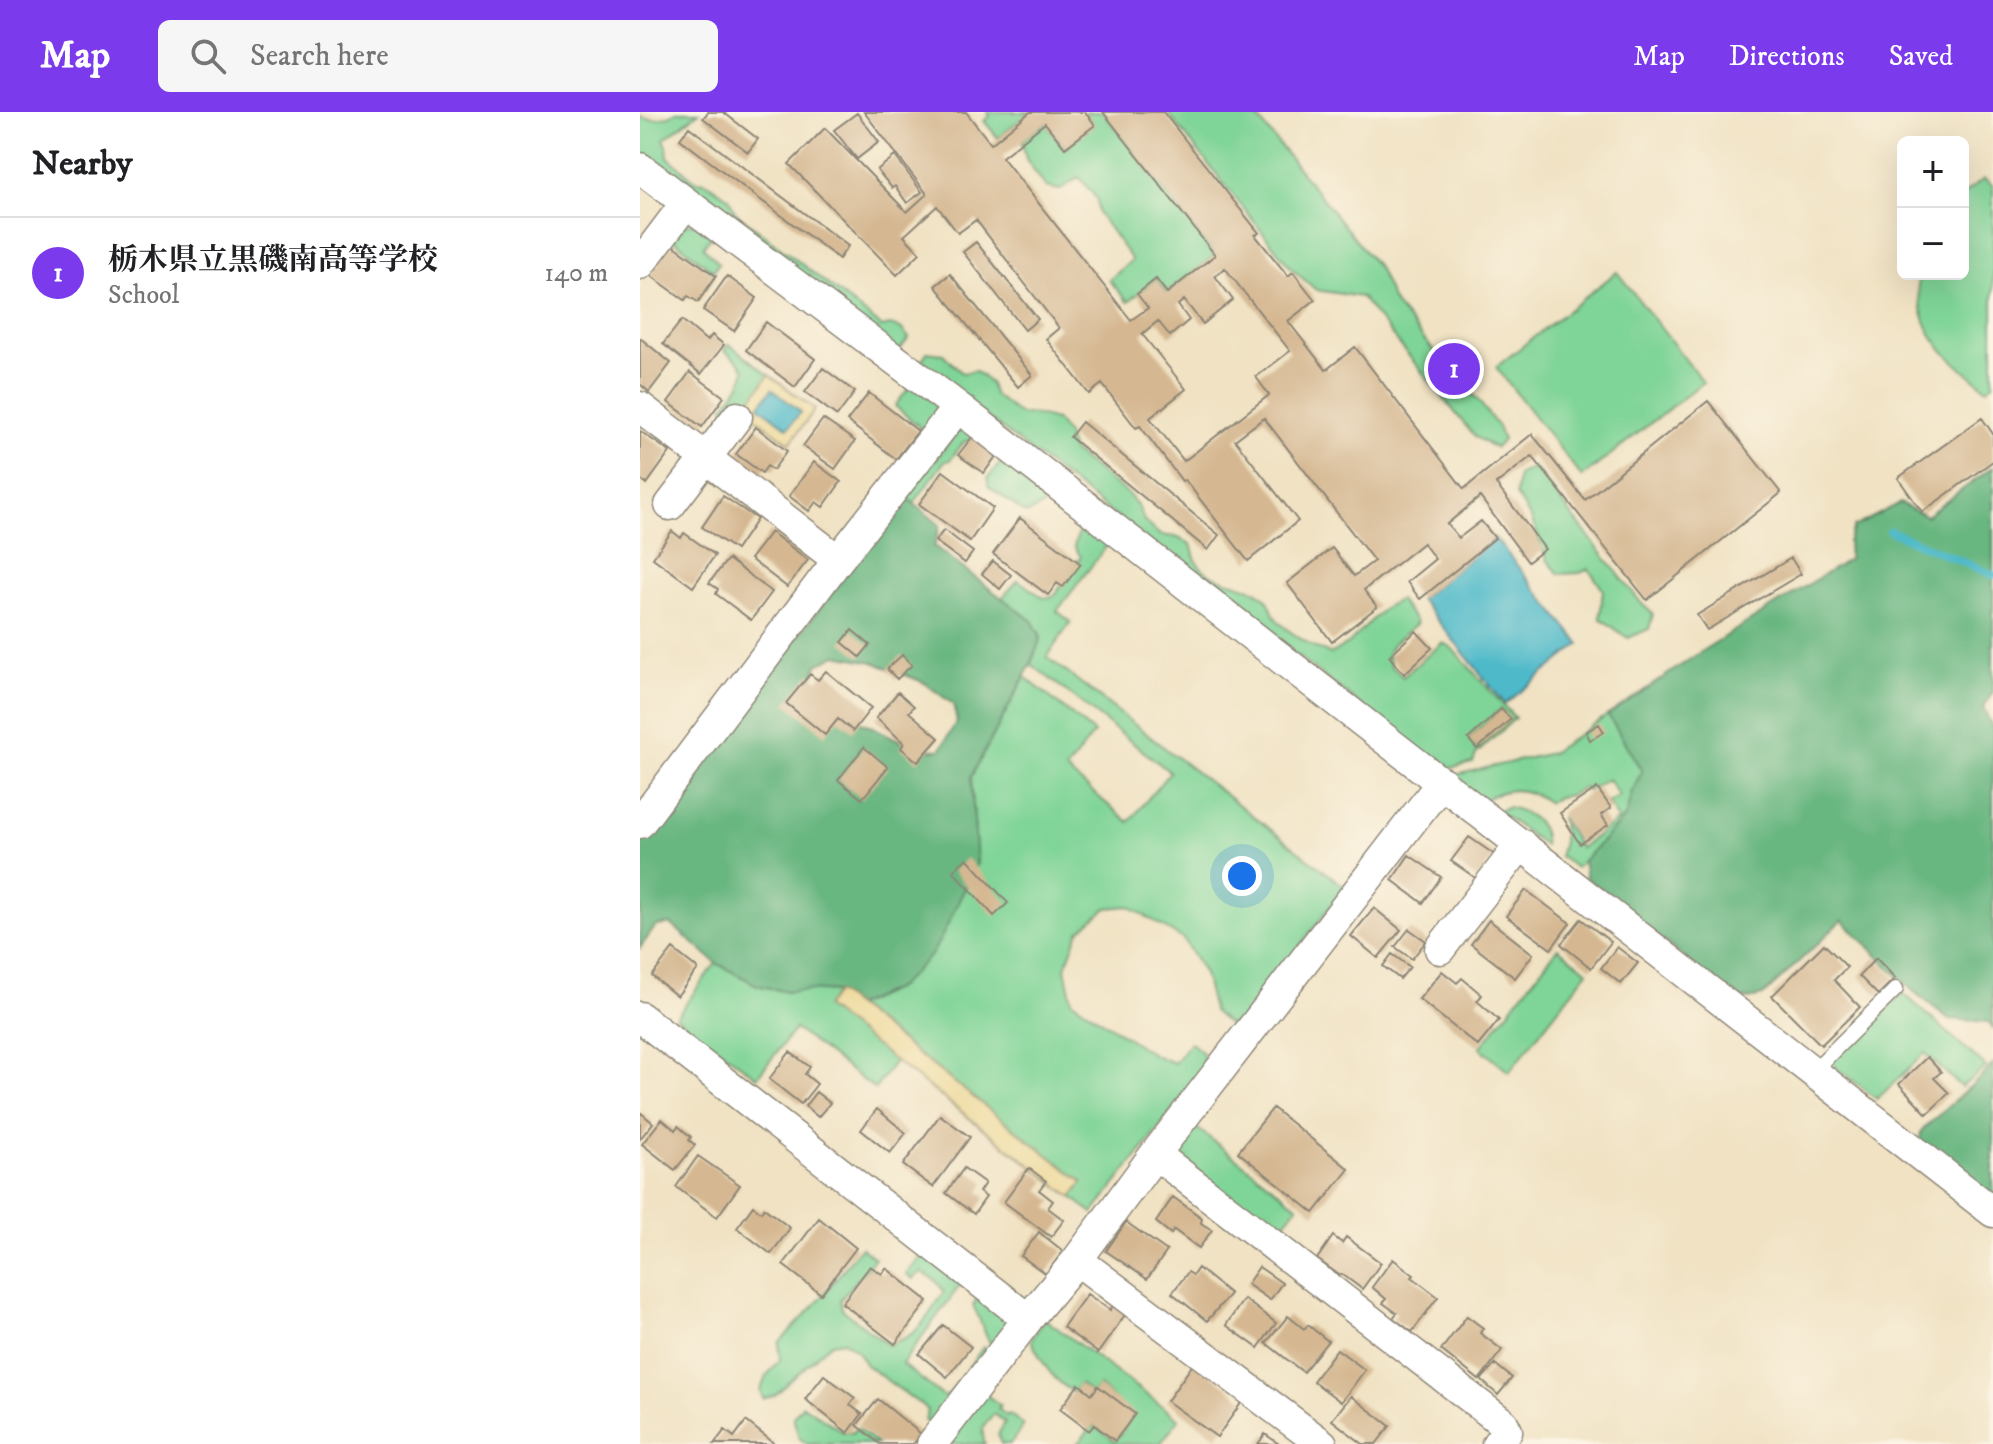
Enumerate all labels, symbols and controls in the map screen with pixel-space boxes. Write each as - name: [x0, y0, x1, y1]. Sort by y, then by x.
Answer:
- search box: [158, 20, 718, 92]
- text: Map: [40, 32, 110, 80]
- icon: search: [186, 34, 230, 78]
- text: Search here: [250, 38, 389, 75]
- text: Map: [1633, 39, 1685, 74]
- text: Directions: [1729, 39, 1845, 74]
- text: Saved: [1889, 39, 1953, 74]
- map controls: [1897, 136, 1969, 280]
- button: +: [1897, 136, 1969, 208]
- text: Nearby: [32, 143, 133, 185]
- button: −: [1897, 208, 1969, 280]
- text: 栃木県立黒磯南高等学校: [108, 242, 438, 279]
- text: 1: [53, 257, 63, 290]
- text: 140 m: [544, 257, 608, 290]
- text: School: [108, 279, 179, 312]
- pin: 1: [1428, 339, 1480, 399]
- your location: [1222, 856, 1262, 896]

